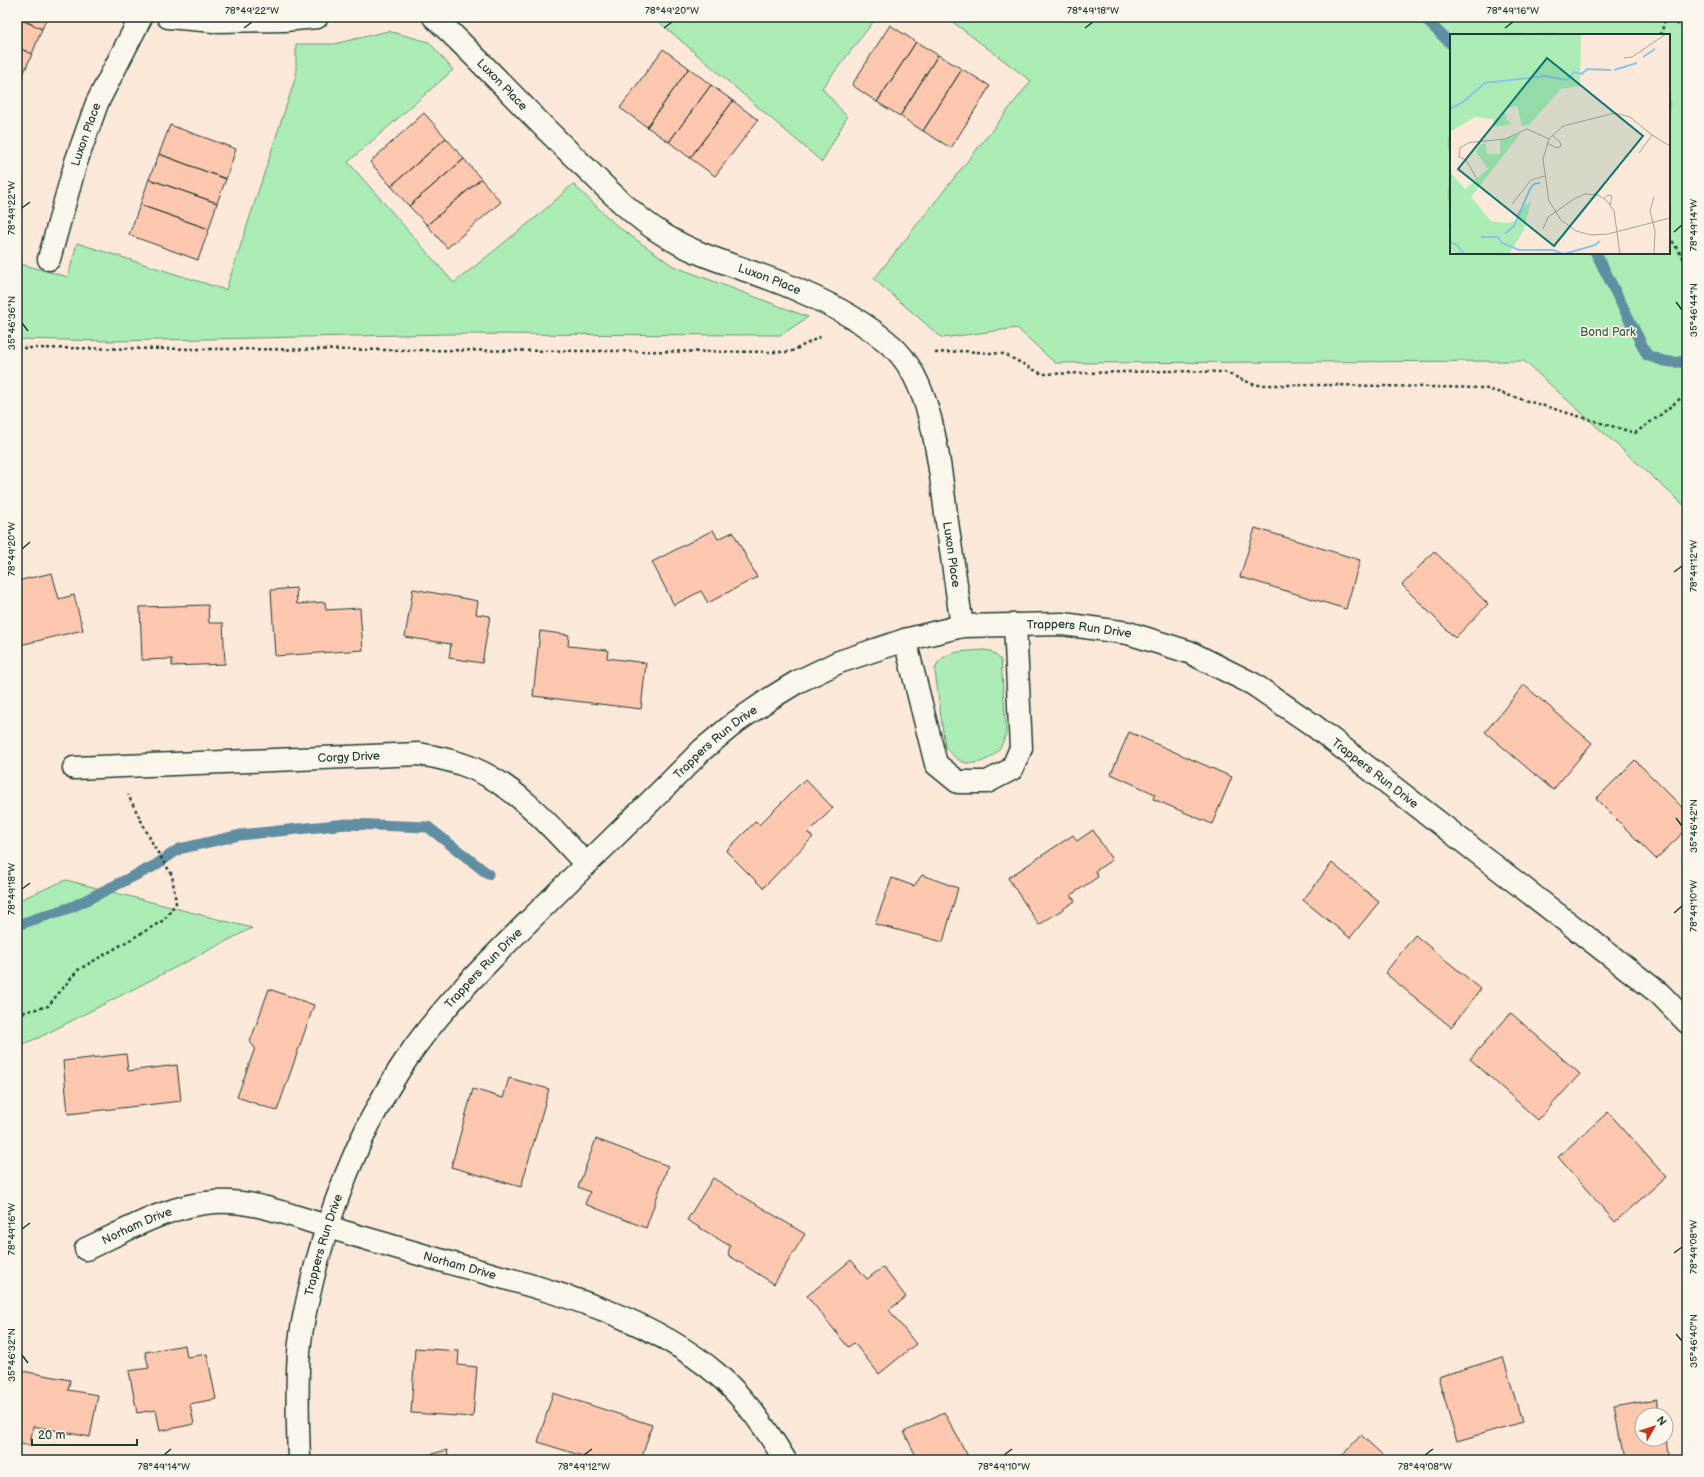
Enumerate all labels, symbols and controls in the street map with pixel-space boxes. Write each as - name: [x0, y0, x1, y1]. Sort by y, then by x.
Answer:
- text: 78°49'22"W: [225, 5, 279, 17]
- text: 78°49'20"W: [645, 5, 699, 17]
- text: 78°49'18"W: [1067, 5, 1119, 17]
- text: 78°49'16"W: [1487, 5, 1539, 17]
- inset map: [1450, 34, 1670, 254]
- street label: Luxon Place: [473, 56, 530, 114]
- street label: Luxon Place: [68, 101, 104, 168]
- text: 78°49'22"W: [6, 181, 18, 235]
- text: 78°49'14"W: [1688, 199, 1700, 251]
- street label: Luxon Place: [736, 261, 803, 298]
- text: 35°46'44"N: [1688, 283, 1700, 337]
- text: 35°46'36"N: [6, 296, 18, 350]
- park label: Bond Park: [1580, 325, 1636, 340]
- street label: Luxon Place: [939, 521, 963, 588]
- text: 78°49'20"W: [6, 522, 18, 576]
- text: 78°49'12"W: [1688, 540, 1700, 592]
- street label: Trappers Run Drive: [1026, 617, 1133, 642]
- street label: Trappers Run Drive: [671, 703, 760, 782]
- street label: Trappers Run Drive: [1328, 735, 1421, 812]
- street label: Corgy Drive: [317, 749, 380, 766]
- text: 35°46'42"N: [1688, 799, 1700, 853]
- text: 78°49'18"W: [6, 863, 18, 915]
- text: 78°49'10"W: [1688, 880, 1700, 932]
- street label: Trappers Run Drive: [442, 925, 526, 1012]
- street label: Trappers Run Drive: [302, 1192, 346, 1298]
- text: 78°49'16"W: [6, 1203, 18, 1255]
- street label: Norham Drive: [100, 1204, 174, 1248]
- text: 78°49'08"W: [1688, 1220, 1700, 1274]
- street label: Norham Drive: [421, 1249, 498, 1283]
- text: 35°46'40"N: [1688, 1314, 1700, 1368]
- text: 35°46'32"N: [6, 1328, 18, 1382]
- north arrow: [1634, 1407, 1674, 1447]
- text: N: [1654, 1414, 1669, 1428]
- scale bar: [32, 1421, 137, 1447]
- text: 20 m: [38, 1428, 65, 1443]
- text: 78°49'14"W: [138, 1461, 190, 1473]
- text: 78°49'12"W: [558, 1461, 610, 1473]
- text: 78°49'10"W: [978, 1461, 1030, 1473]
- text: 78°49'08"W: [1398, 1461, 1452, 1473]

